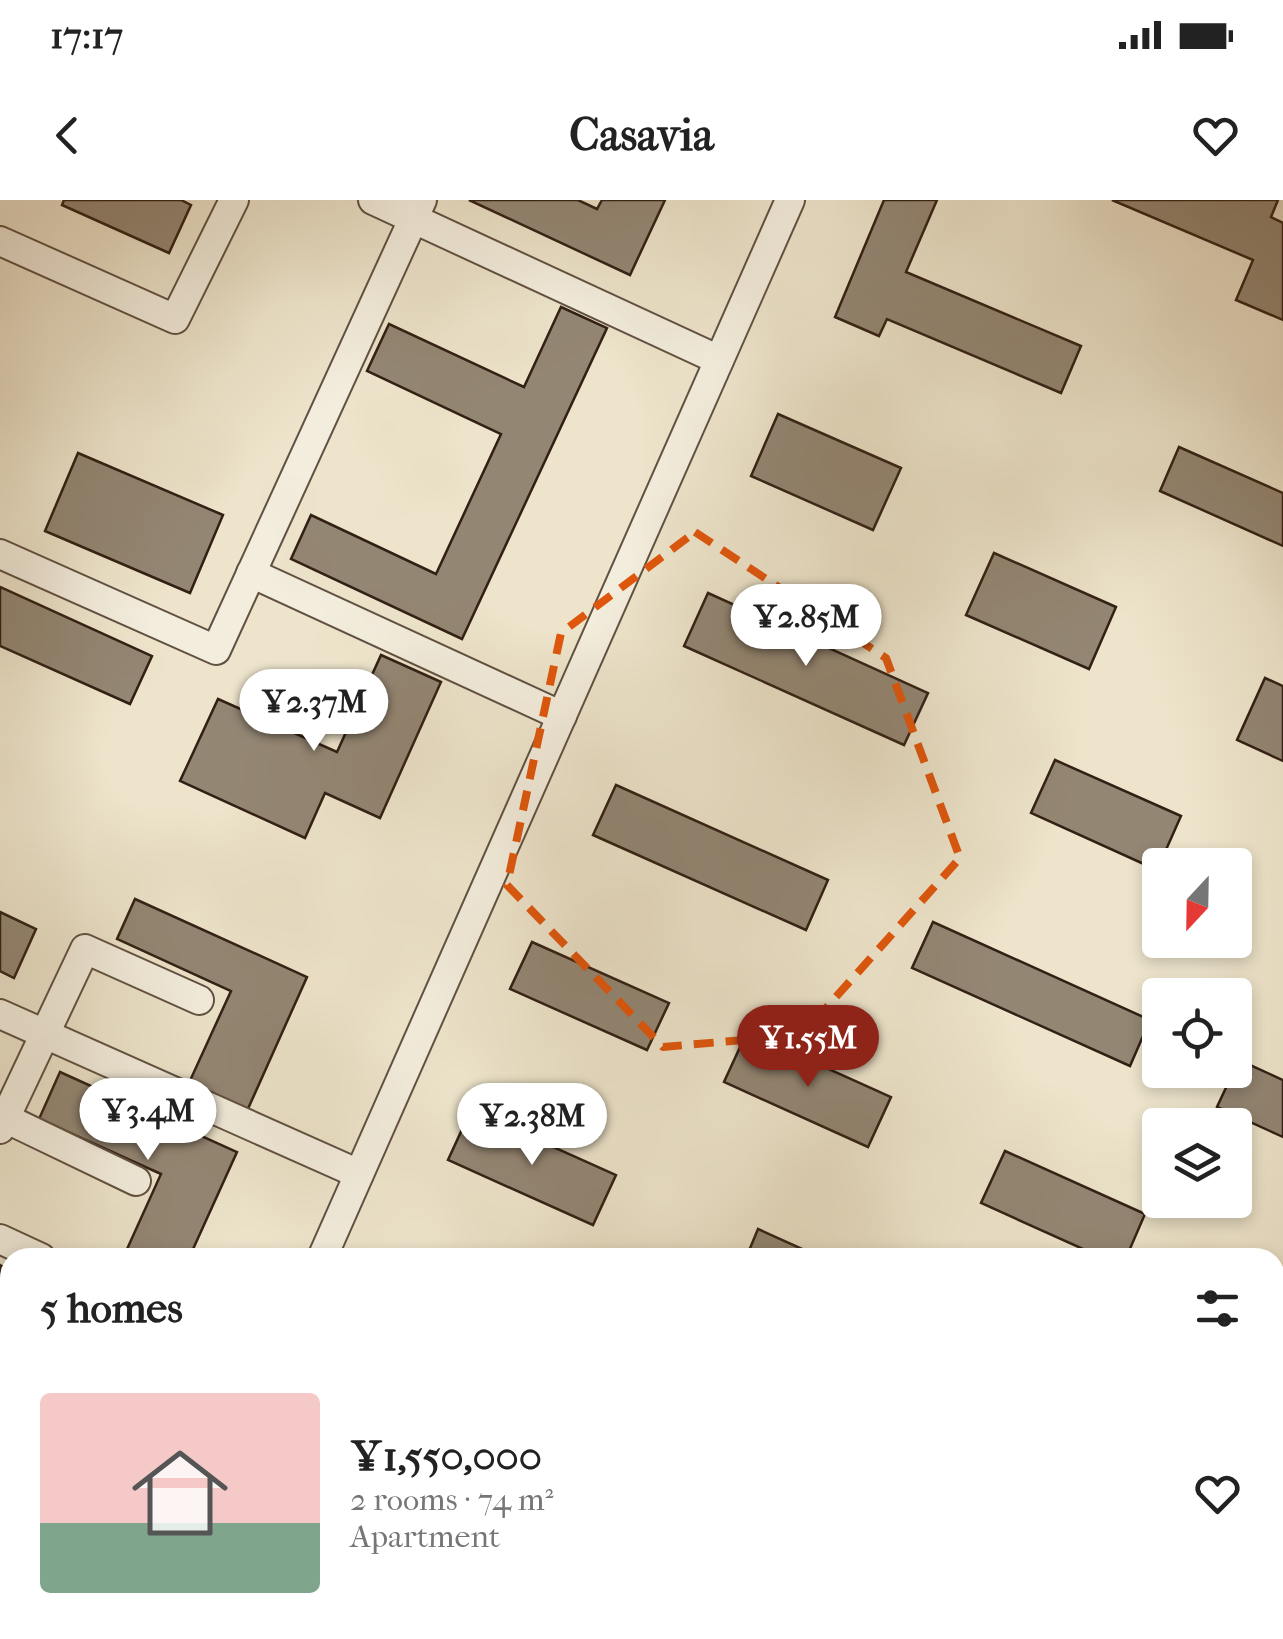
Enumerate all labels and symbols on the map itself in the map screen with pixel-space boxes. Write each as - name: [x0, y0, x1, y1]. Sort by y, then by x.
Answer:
- pin: ¥2.85M: [725, 584, 887, 669]
- pin: ¥2.37M: [233, 669, 395, 754]
- north arrow: [1142, 848, 1252, 958]
- pin: ¥1.55M: [727, 1005, 889, 1090]
- pin: ¥3.4M: [78, 1078, 218, 1163]
- pin: ¥2.38M: [451, 1083, 613, 1168]

